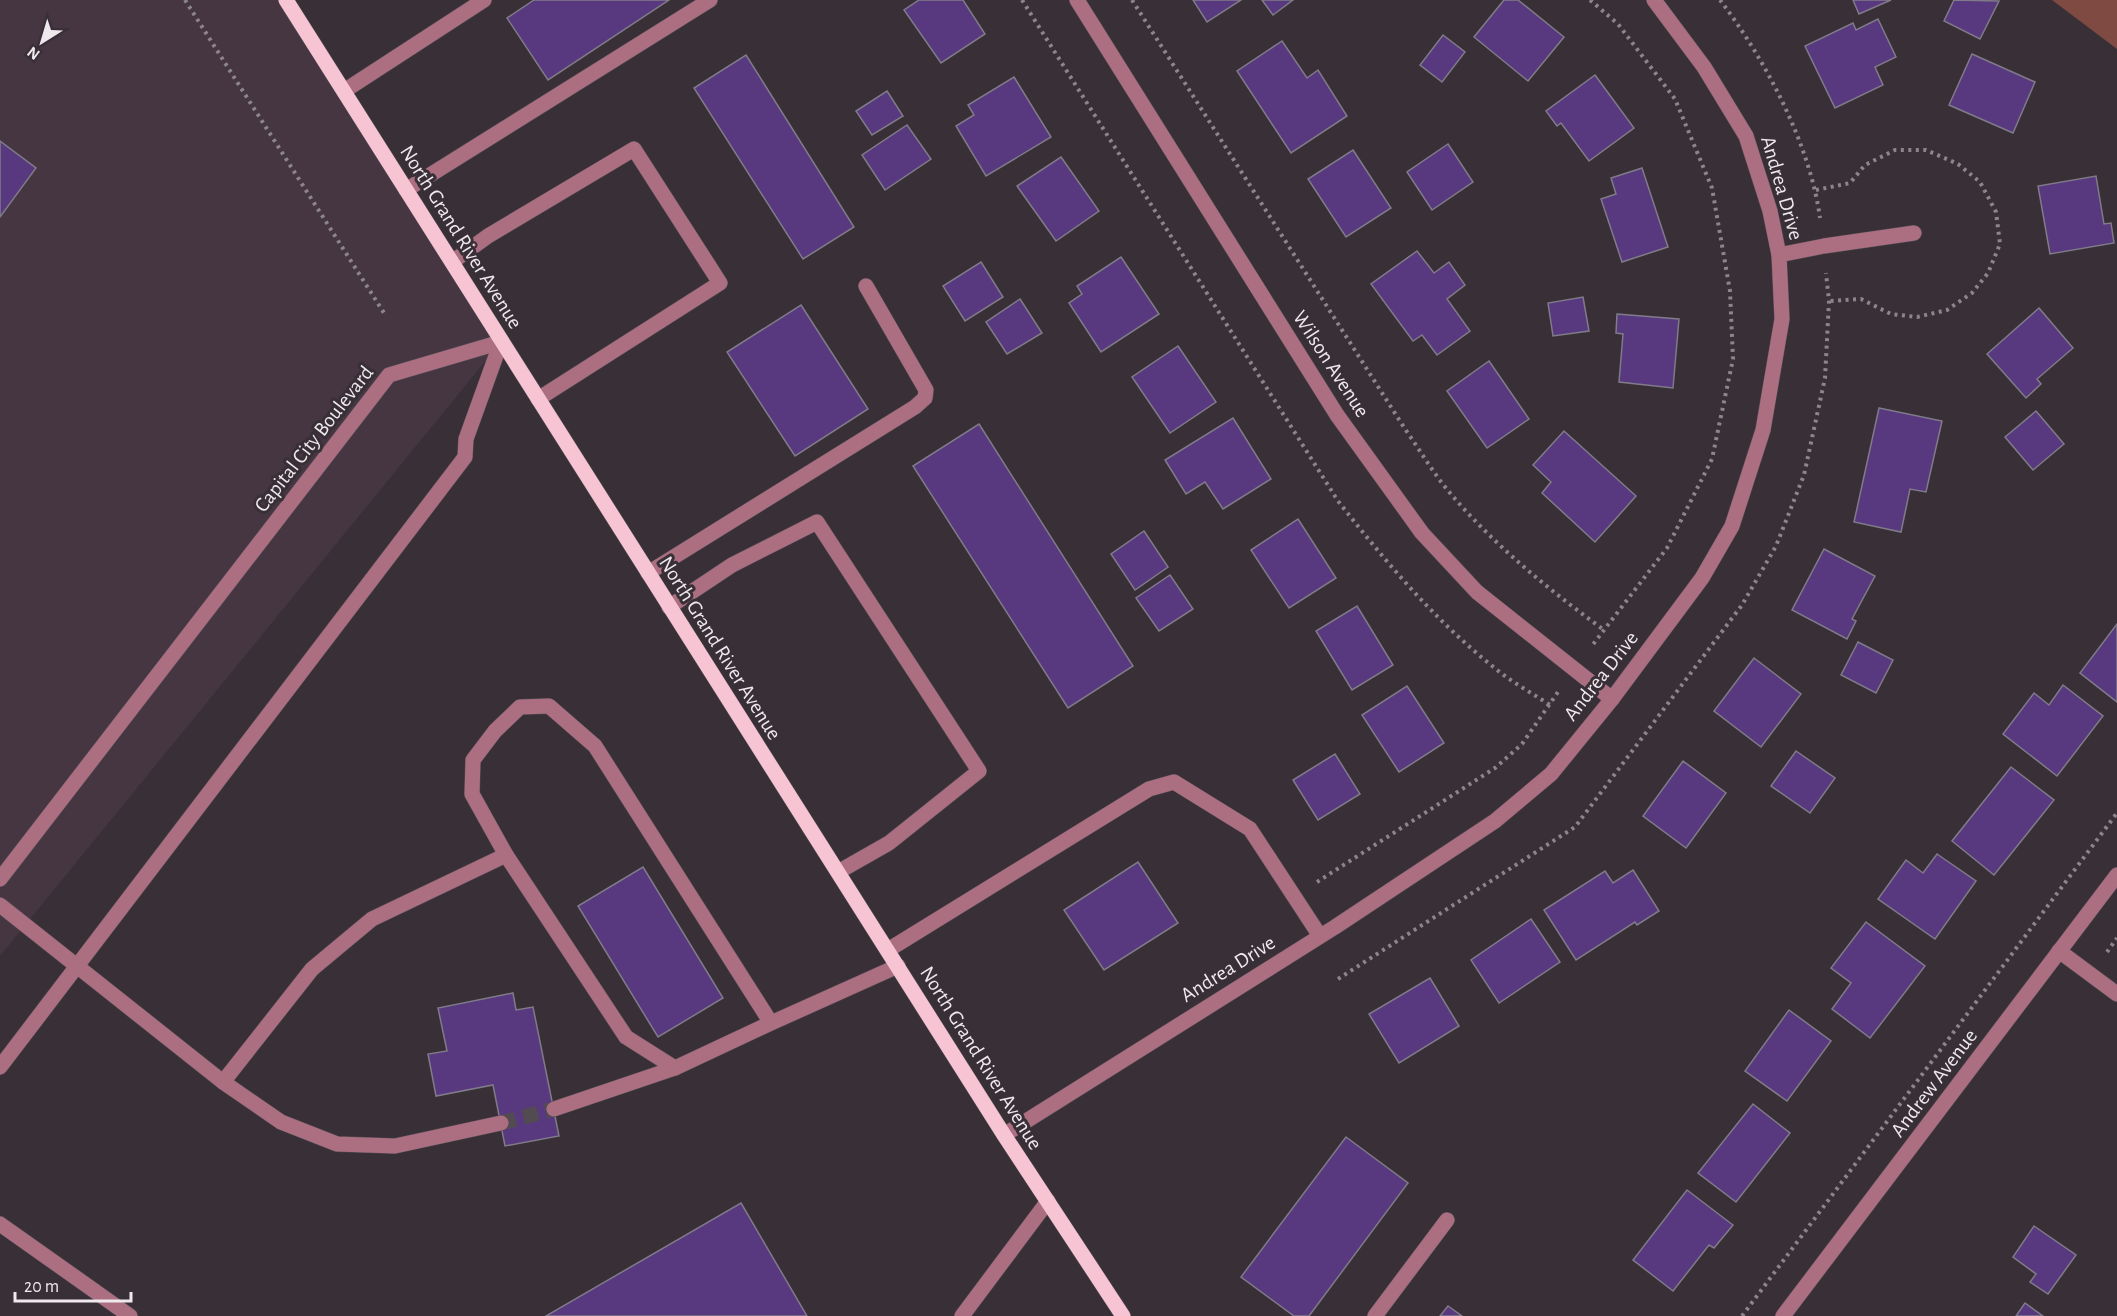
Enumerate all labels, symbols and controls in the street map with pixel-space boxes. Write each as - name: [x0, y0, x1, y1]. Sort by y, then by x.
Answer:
- north arrow: [12, 12, 72, 72]
- text: N: [24, 43, 43, 63]
- street label: Andrea Drive: [1757, 134, 1807, 242]
- street label: North Grand River Avenue: [396, 142, 526, 332]
- street label: Wilson Avenue: [1289, 307, 1373, 421]
- street label: Capital City Boulevard: [251, 362, 378, 516]
- street label: North Grand River Avenue: [655, 553, 785, 743]
- street label: Andrea Drive: [1560, 627, 1642, 725]
- street label: Andrea Drive: [1177, 932, 1279, 1006]
- street label: North Grand River Avenue: [916, 963, 1046, 1153]
- street label: Andrew Avenue: [1887, 1025, 1981, 1141]
- scale bar: [15, 1265, 130, 1303]
- text: 20 m: [24, 1278, 59, 1296]

